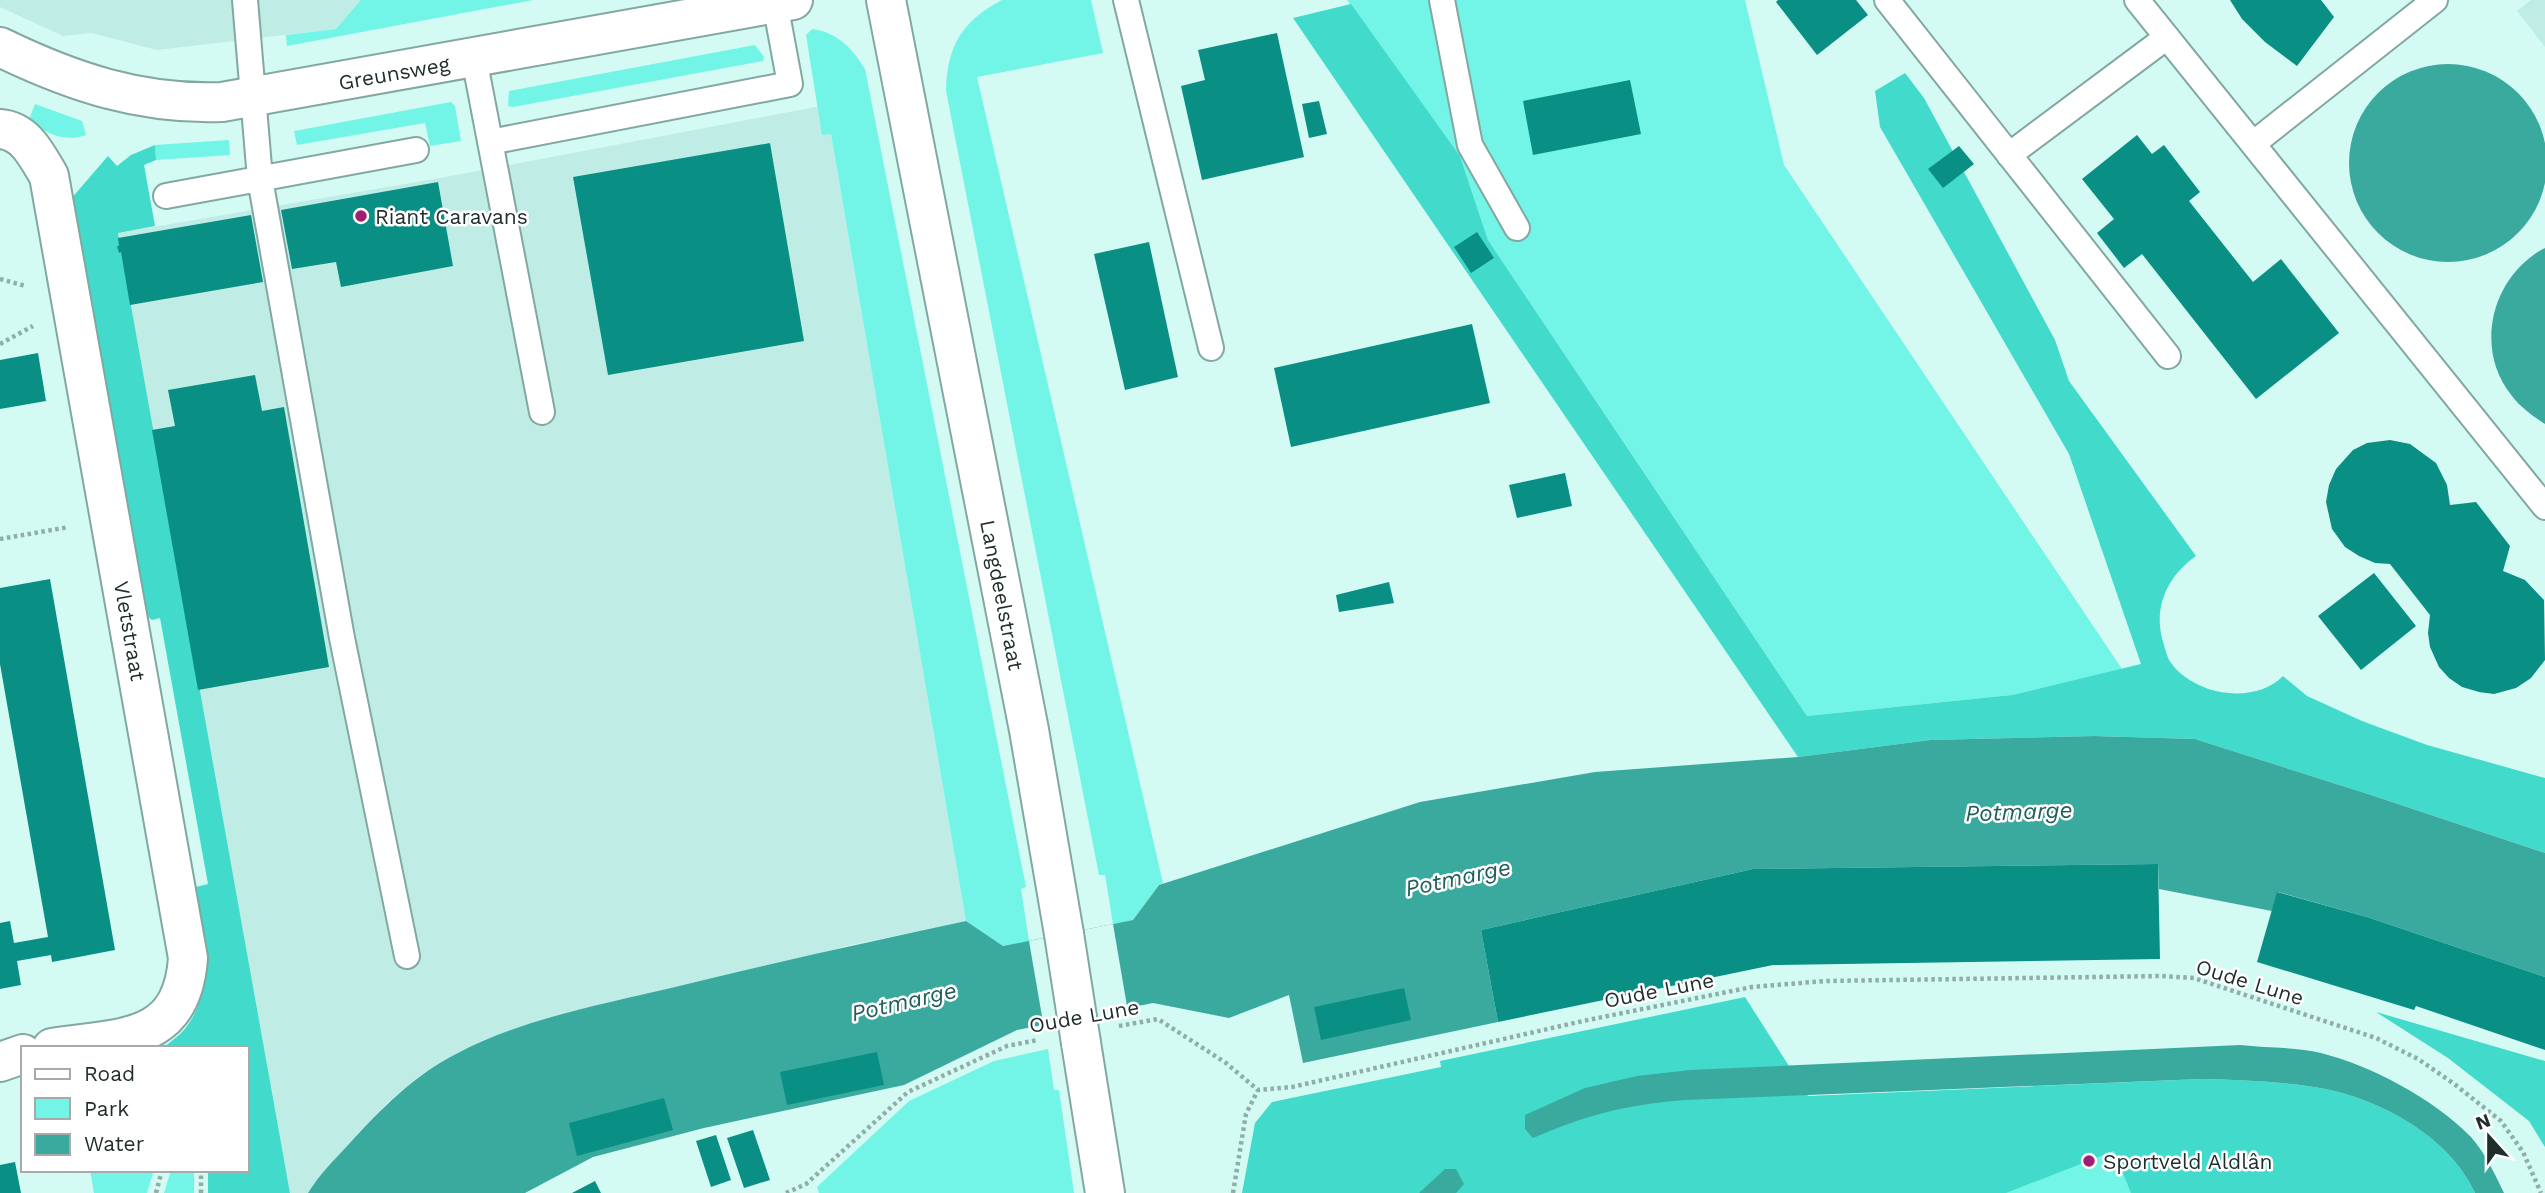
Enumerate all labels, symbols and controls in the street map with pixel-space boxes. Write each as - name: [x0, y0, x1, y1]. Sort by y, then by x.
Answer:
- street label: Greunsweg: [336, 51, 452, 95]
- place label: Riant Caravans: [375, 204, 528, 229]
- marker: Riant Caravans: [353, 208, 369, 224]
- street label: Langdeelstraat: [975, 518, 1029, 673]
- street label: Vletstraat: [109, 579, 151, 683]
- water label: Potmarge: [1965, 797, 2073, 827]
- water label: Potmarge: [1403, 854, 1513, 902]
- street label: Oude Lune: [2193, 954, 2307, 1010]
- street label: Oude Lune: [1602, 967, 1716, 1013]
- water label: Potmarge: [849, 977, 959, 1027]
- street label: Oude Lune: [1027, 994, 1141, 1038]
- legend: [21, 1046, 248, 1172]
- text: Road: [84, 1061, 135, 1086]
- text: Park: [84, 1096, 129, 1121]
- north arrow: [2454, 1102, 2524, 1172]
- text: N: [2472, 1108, 2494, 1135]
- text: Water: [84, 1131, 145, 1156]
- place label: Sportveld Aldlân: [2103, 1149, 2273, 1174]
- marker: Sportveld Aldlân: [2081, 1153, 2097, 1169]

